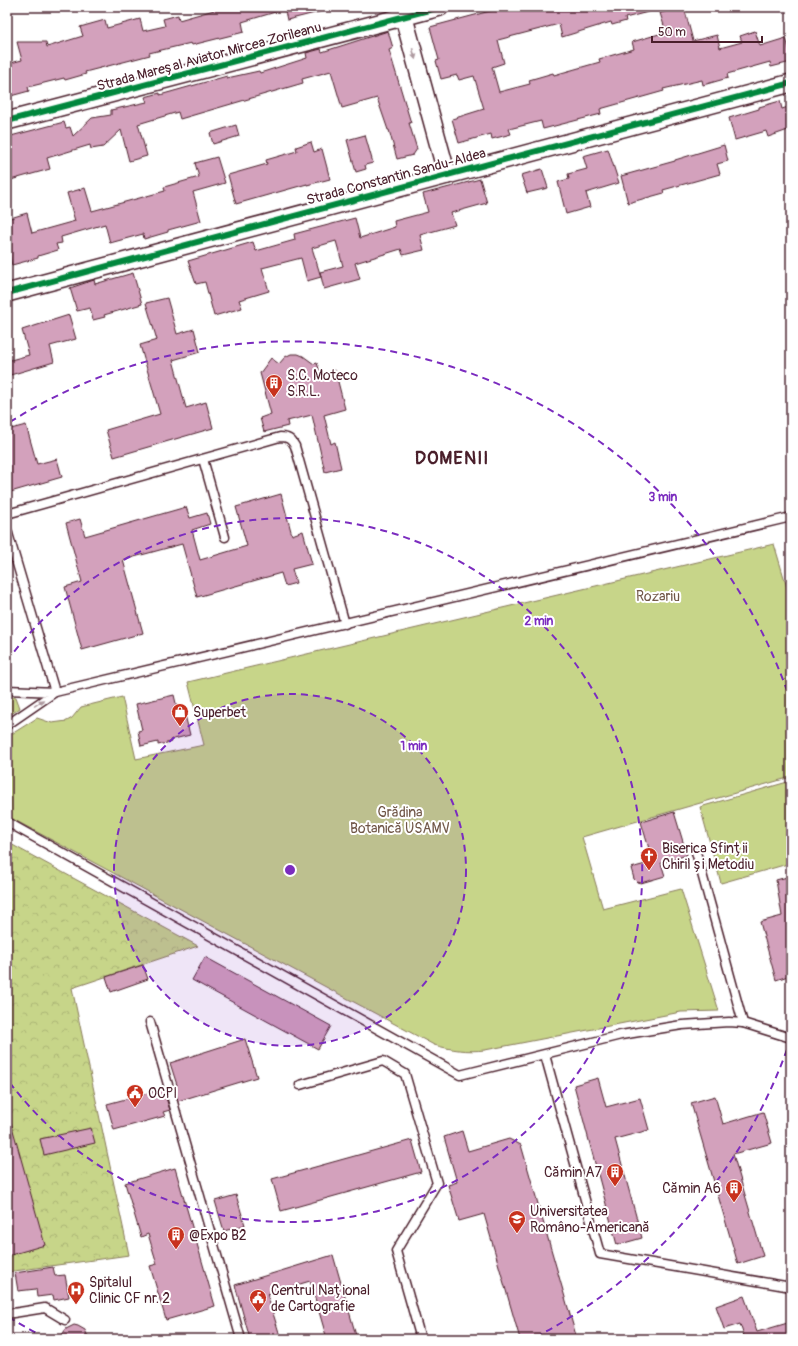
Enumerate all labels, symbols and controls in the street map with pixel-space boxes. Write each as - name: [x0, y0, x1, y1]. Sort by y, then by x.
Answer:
- street label: Strada Mareșal Aviator Mircea Zorileanu: [95, 18, 323, 95]
- scale bar: [652, 18, 762, 44]
- text: 50 m: [658, 25, 686, 40]
- one-way arrow: [411, 48, 417, 60]
- street label: Strada Constantin Sandu-Aldea: [305, 144, 488, 209]
- place label: S.C. Moteco S.R.L.: [287, 367, 358, 400]
- building icon: S.C. Moteco S.R.L.: [264, 373, 284, 398]
- district label: DOMENII: [415, 447, 489, 470]
- text: 3 min: [649, 490, 678, 505]
- park label: Rozariu: [636, 588, 680, 605]
- text: 2 min: [525, 614, 554, 629]
- one-way arrow: [34, 699, 44, 707]
- shop icon: Superbet: [170, 702, 190, 727]
- place label: Superbet: [193, 704, 246, 721]
- text: 1 min: [401, 739, 428, 754]
- park label: Grădina Botanică USAMV: [350, 804, 450, 837]
- place label: Biserica Sfinții Chiril și Metodiu: [662, 840, 754, 873]
- church icon: Biserica Sfinții Chiril și Metodiu: [639, 846, 659, 871]
- centre of rings: [283, 863, 297, 877]
- public building icon: OCPI: [125, 1083, 145, 1108]
- place label: OCPI: [148, 1085, 177, 1102]
- building icon: Cămin A7: [605, 1162, 625, 1187]
- place label: Cămin A7: [544, 1164, 603, 1181]
- building icon: Cămin A6: [724, 1178, 744, 1203]
- place label: Cămin A6: [662, 1180, 721, 1197]
- place label: Universitatea Româno-Americană: [530, 1203, 650, 1236]
- school or university icon: Universitatea Româno-Americană: [507, 1209, 527, 1234]
- building icon: @Expo B2: [166, 1225, 186, 1250]
- place label: @Expo B2: [189, 1227, 247, 1244]
- place label: Spitalul Clinic CF nr. 2: [89, 1274, 170, 1307]
- hospital icon: Spitalul Clinic CF nr. 2: [66, 1280, 86, 1305]
- place label: Centrul Național de Cartografie: [271, 1282, 370, 1315]
- public building icon: Centrul Național de Cartografie: [248, 1288, 268, 1313]

